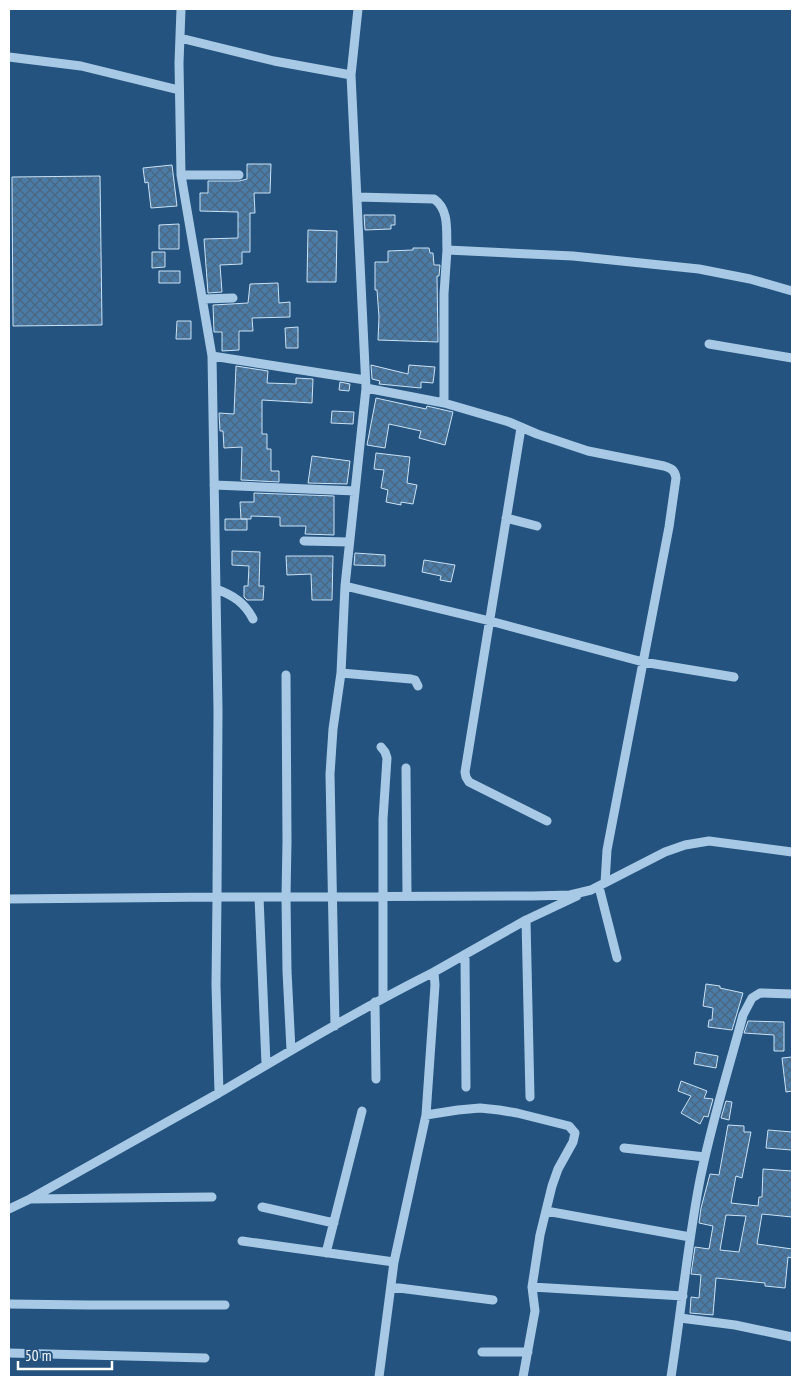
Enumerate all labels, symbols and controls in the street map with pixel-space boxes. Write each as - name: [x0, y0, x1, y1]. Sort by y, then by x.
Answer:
- scale bar: [18, 1338, 111, 1370]
- text: 50 m: [25, 1346, 51, 1365]

